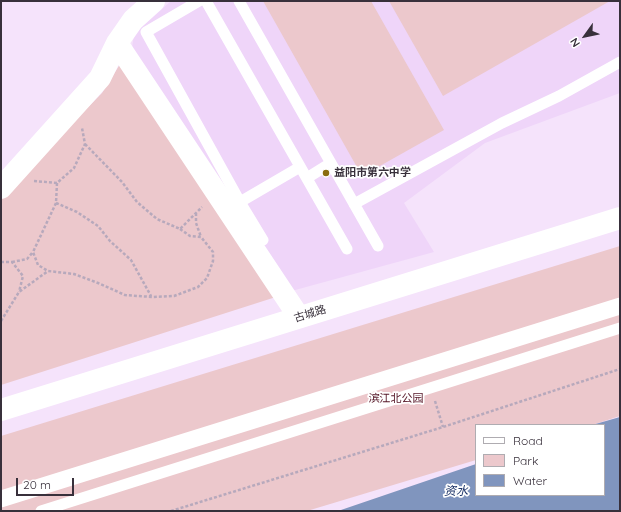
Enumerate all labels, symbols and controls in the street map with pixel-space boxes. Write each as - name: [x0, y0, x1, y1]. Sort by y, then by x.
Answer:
- north arrow: [565, 16, 605, 56]
- text: N: [567, 35, 583, 50]
- place label: 益阳市第六中学: [334, 166, 411, 180]
- marker: 益阳市第六中学: [321, 168, 331, 178]
- street label: 古城路: [292, 303, 328, 325]
- park label: 滨江北公园: [369, 392, 423, 406]
- legend: [475, 424, 605, 496]
- text: Road: [513, 433, 543, 448]
- text: Park: [513, 453, 538, 468]
- scale bar: [18, 470, 76, 496]
- text: Water: [513, 473, 547, 488]
- text: 20 m: [23, 477, 51, 492]
- water label: 资水: [444, 484, 468, 498]

